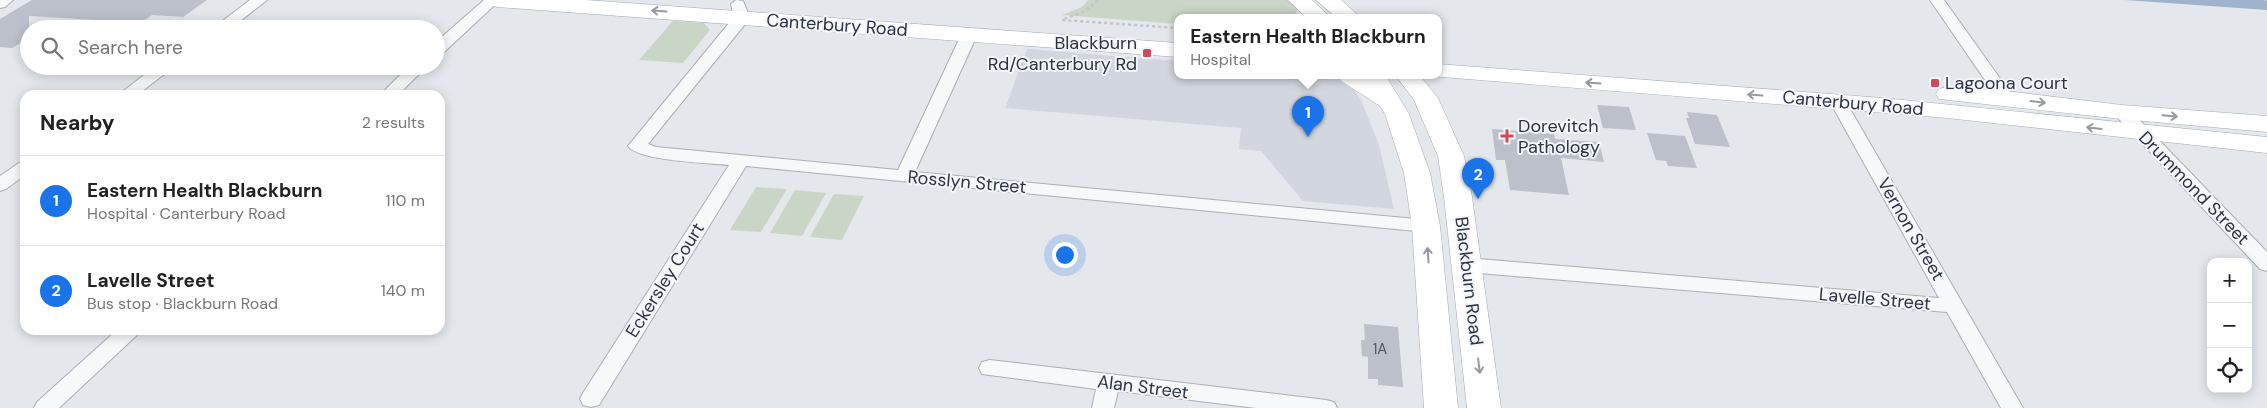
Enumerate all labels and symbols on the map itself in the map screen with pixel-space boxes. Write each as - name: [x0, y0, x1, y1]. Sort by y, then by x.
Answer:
- one-way arrow: [651, 7, 667, 16]
- street label: Canterbury Road: [765, 8, 909, 42]
- place label: Blackburn Rd/Canterbury Rd: [988, 31, 1137, 76]
- marker: Blackburn Rd/Canterbury Rd: [1141, 47, 1153, 59]
- place label: Lagoona Court: [1945, 71, 2068, 95]
- marker: Lagoona Court: [1929, 77, 1941, 89]
- one-way arrow: [1585, 78, 1601, 87]
- street label: Canterbury Road: [1781, 85, 1925, 121]
- one-way arrow: [1747, 91, 1763, 100]
- pin: 1: [1292, 96, 1324, 137]
- one-way arrow: [2030, 97, 2046, 107]
- one-way arrow: [2162, 111, 2178, 121]
- place label: Dorevitch Pathology: [1518, 114, 1600, 159]
- one-way arrow: [2086, 123, 2102, 133]
- street label: Drummond Street: [2133, 126, 2255, 250]
- marker: Dorevitch Pathology: [1500, 129, 1514, 143]
- pin: 2: [1462, 158, 1494, 199]
- street label: Rosslyn Street: [907, 165, 1027, 199]
- street label: Vernon Street: [1872, 173, 1950, 285]
- street label: Blackburn Road: [1449, 215, 1489, 347]
- street label: Eckersley Court: [620, 218, 710, 342]
- your location: [1052, 242, 1078, 268]
- one-way arrow: [1423, 247, 1432, 263]
- street label: Lavelle Street: [1818, 282, 1932, 316]
- house number: 1A: [1373, 339, 1387, 359]
- one-way arrow: [1474, 358, 1484, 374]
- street label: Alan Street: [1096, 369, 1190, 405]

